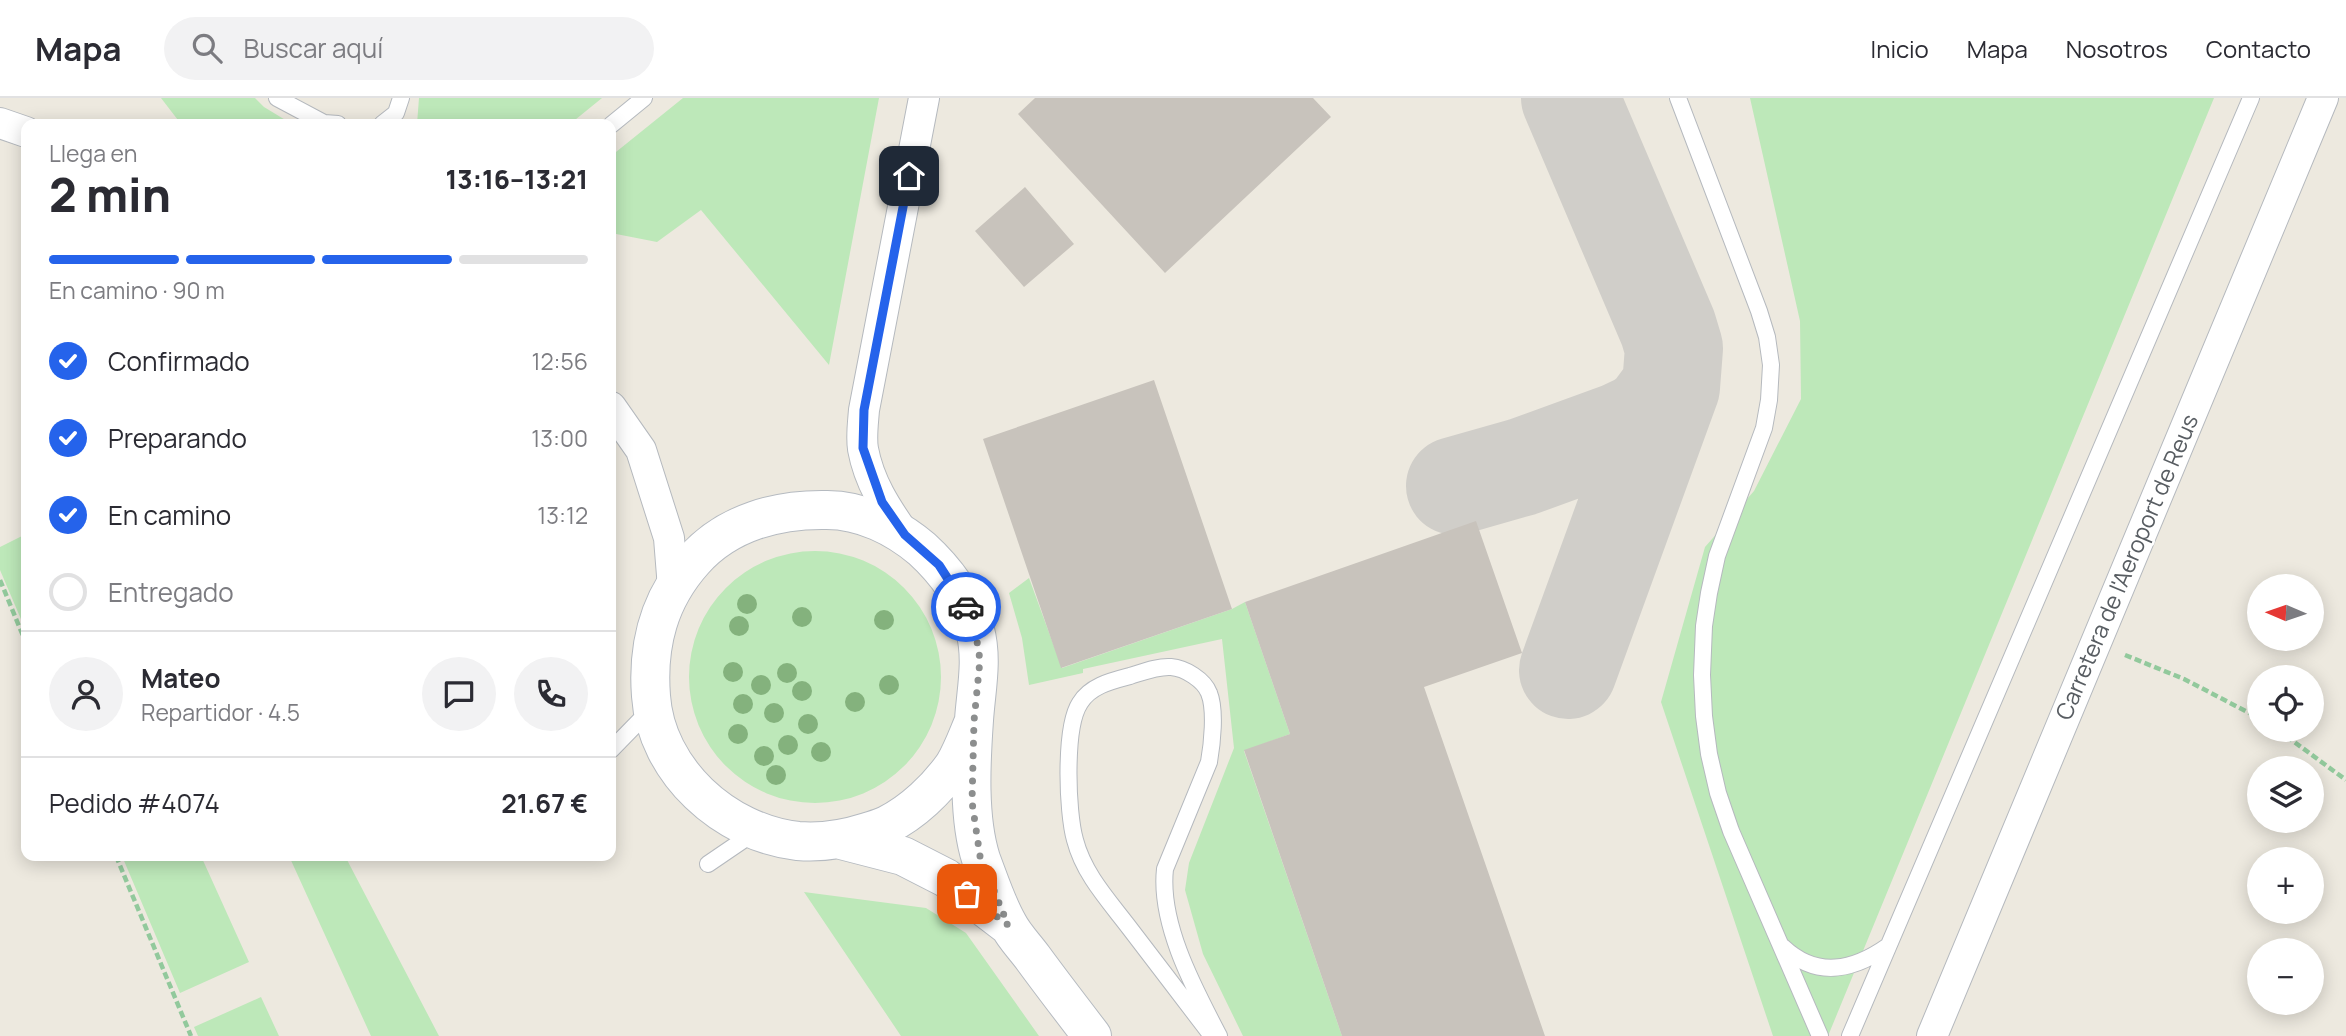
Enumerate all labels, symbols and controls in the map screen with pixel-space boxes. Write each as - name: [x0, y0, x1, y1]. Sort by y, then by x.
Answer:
- search box: [164, 17, 654, 80]
- text: Mapa: [35, 26, 122, 71]
- icon: search: [188, 29, 226, 67]
- text: Buscar aquí: [244, 30, 383, 66]
- text: Inicio: [1871, 32, 1929, 65]
- text: Mapa: [1967, 32, 2028, 65]
- text: Nosotros: [2066, 32, 2168, 65]
- text: Contacto: [2206, 32, 2311, 65]
- text: Llega en: [49, 137, 137, 169]
- pin: [879, 146, 939, 206]
- icon: home: [890, 157, 928, 195]
- text: 13:16–13:21: [446, 161, 588, 197]
- text: 2 min: [49, 163, 171, 226]
- text: En camino · 90 m: [49, 274, 225, 306]
- icon: check: [49, 342, 87, 380]
- text: Confirmado: [108, 343, 250, 379]
- text: 12:56: [531, 345, 588, 377]
- street label: Carretera de l'Aeroport de Reus: [2047, 409, 2205, 724]
- icon: check: [49, 419, 87, 457]
- text: Preparando: [108, 420, 247, 456]
- text: 13:00: [531, 422, 588, 454]
- icon: check: [49, 496, 87, 534]
- text: En camino: [108, 497, 231, 533]
- text: 13:12: [537, 499, 588, 531]
- courier: [931, 572, 1001, 642]
- text: Entregado: [108, 574, 234, 610]
- north arrow: [2247, 574, 2324, 651]
- map controls: [2247, 574, 2324, 1015]
- icon: car: [947, 588, 985, 626]
- button: person: [49, 657, 123, 731]
- button: chat: [422, 657, 496, 731]
- button: phone: [514, 657, 588, 731]
- text: Mateo: [141, 660, 220, 696]
- button: locate: [2247, 665, 2324, 742]
- text: Repartidor · 4.5: [141, 696, 300, 728]
- button: layers: [2247, 756, 2324, 833]
- text: Pedido #4074: [49, 785, 220, 821]
- text: 21.67 €: [501, 785, 588, 821]
- button: +: [2247, 847, 2324, 924]
- pin: [937, 864, 997, 924]
- icon: bag: [948, 875, 986, 913]
- button: −: [2247, 938, 2324, 1015]

